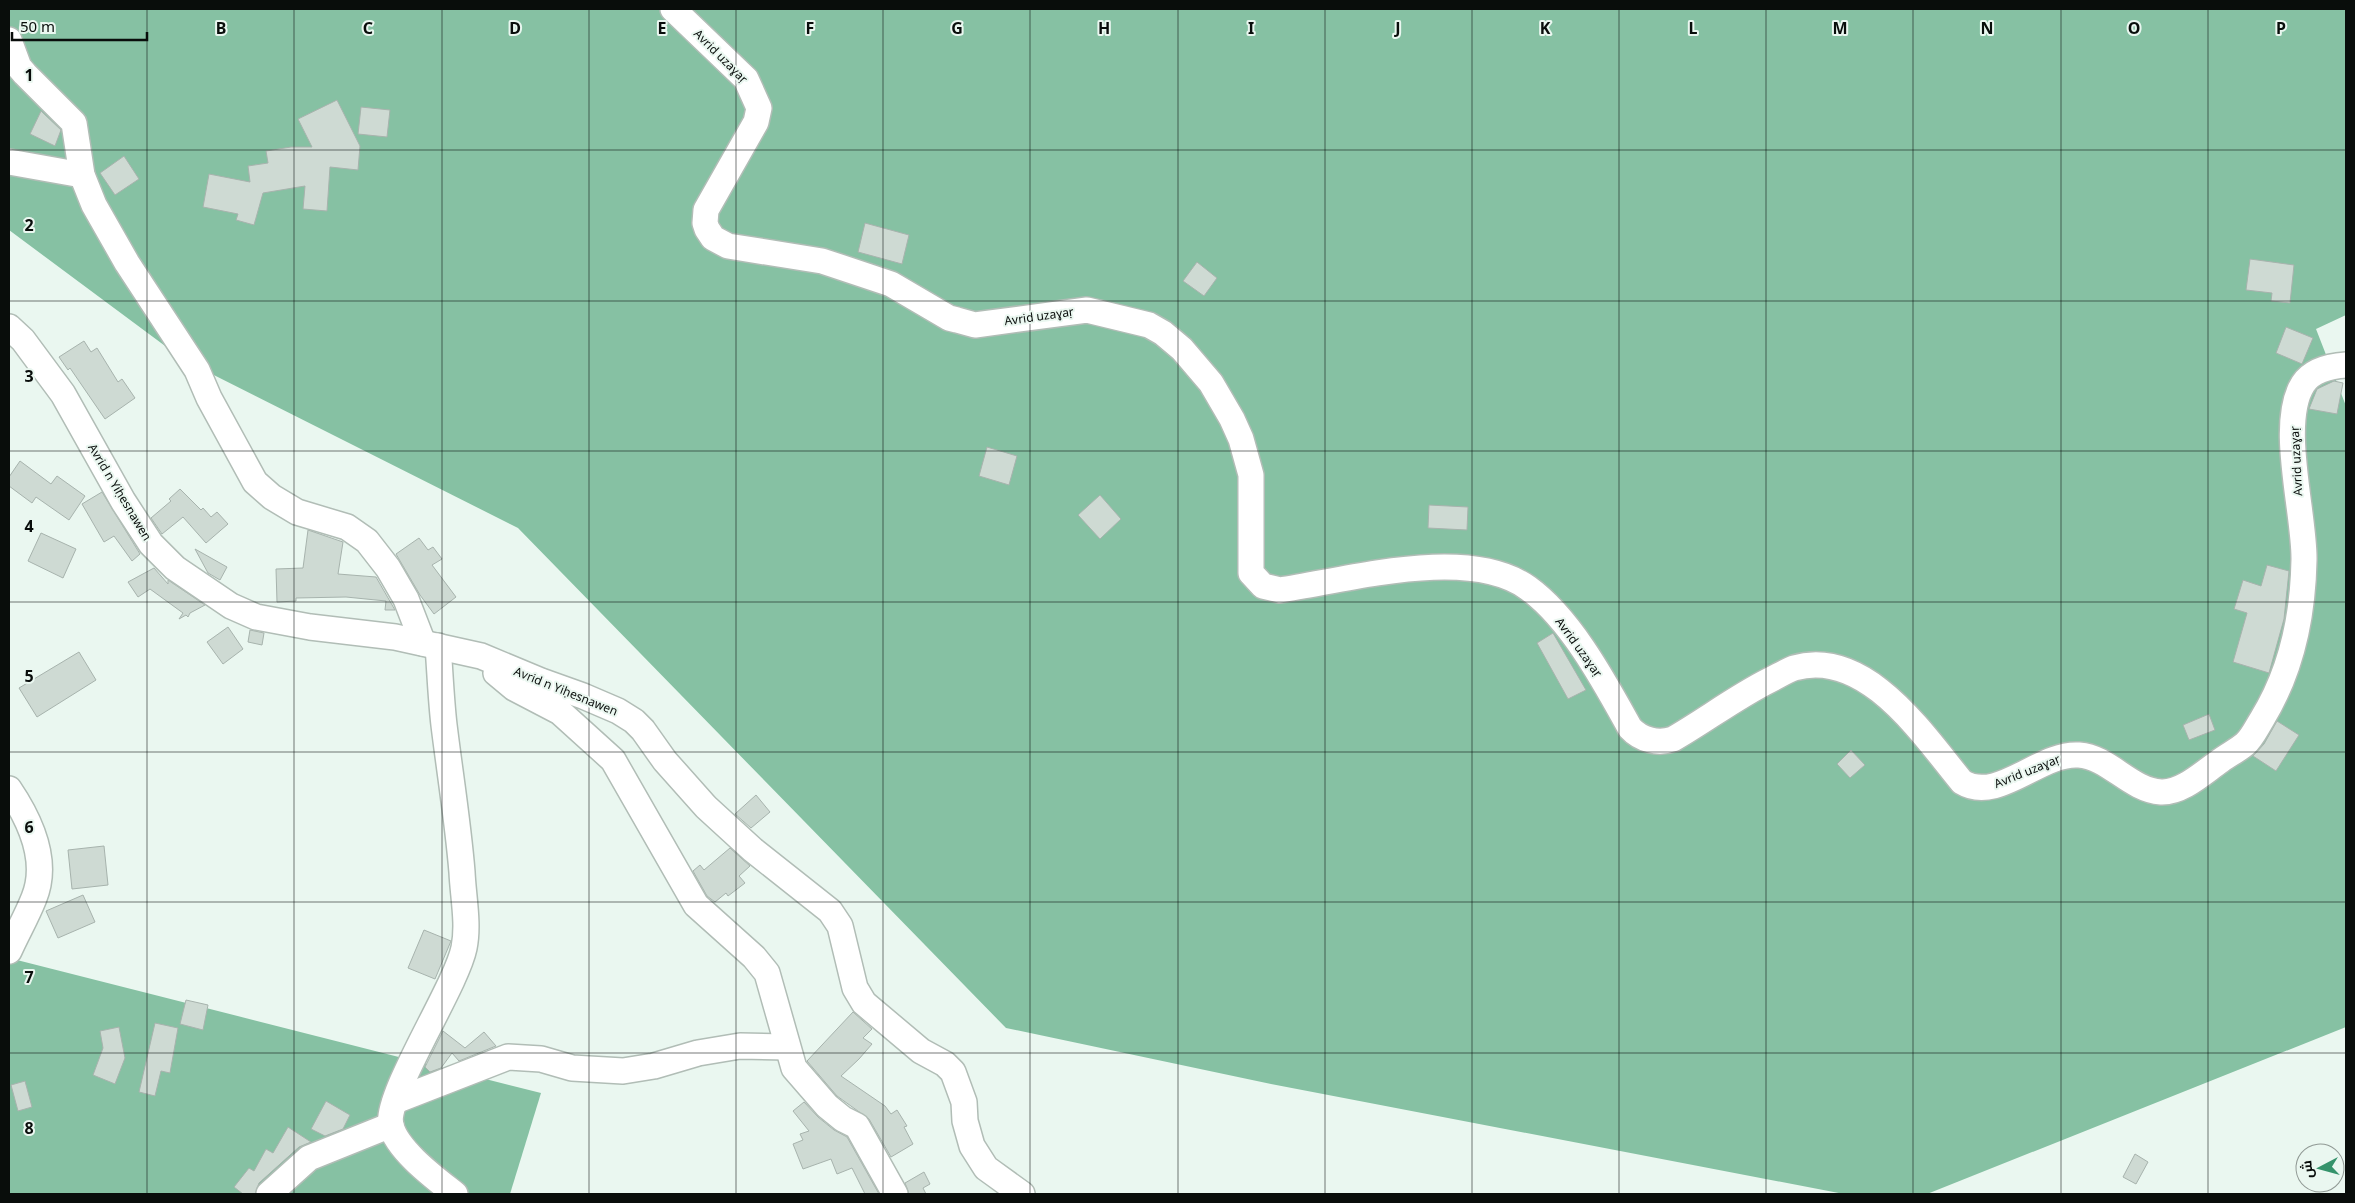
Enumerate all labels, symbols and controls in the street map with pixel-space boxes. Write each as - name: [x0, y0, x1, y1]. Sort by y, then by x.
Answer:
- scale bar: [12, 10, 148, 42]
- text: 50 m: [20, 16, 55, 36]
- text: B: [216, 17, 226, 39]
- text: C: [363, 17, 373, 39]
- text: D: [509, 17, 521, 39]
- text: E: [658, 17, 667, 39]
- text: F: [806, 17, 814, 39]
- text: G: [951, 17, 963, 39]
- text: H: [1098, 17, 1110, 39]
- text: I: [1248, 17, 1254, 39]
- text: J: [1393, 17, 1401, 39]
- text: K: [1540, 17, 1551, 39]
- text: L: [1689, 17, 1698, 39]
- text: M: [1832, 17, 1848, 39]
- text: N: [1980, 17, 1994, 39]
- text: O: [2128, 17, 2140, 39]
- text: P: [2276, 17, 2286, 39]
- street label: Avrid uzaɣaṛ: [690, 25, 752, 87]
- text: 1: [24, 64, 34, 86]
- text: 2: [24, 214, 34, 236]
- street label: Avrid uzaɣaṛ: [1003, 303, 1075, 329]
- text: 3: [24, 365, 34, 387]
- street label: Avrid uzaɣaṛ: [2286, 426, 2306, 496]
- street label: Avrid n Yiḥesnawen: [84, 440, 156, 544]
- text: 4: [24, 515, 34, 537]
- street label: Avrid uzaɣaṛ: [1552, 614, 1606, 680]
- street label: Avrid n Yiḥesnawen: [512, 662, 620, 720]
- text: 5: [24, 665, 34, 687]
- street label: Avrid uzaɣaṛ: [1991, 750, 2063, 792]
- text: 6: [24, 816, 34, 838]
- text: 7: [24, 966, 34, 988]
- text: 8: [24, 1117, 34, 1139]
- north arrow: [2295, 1143, 2345, 1193]
- text: ش: [2296, 1159, 2317, 1179]

